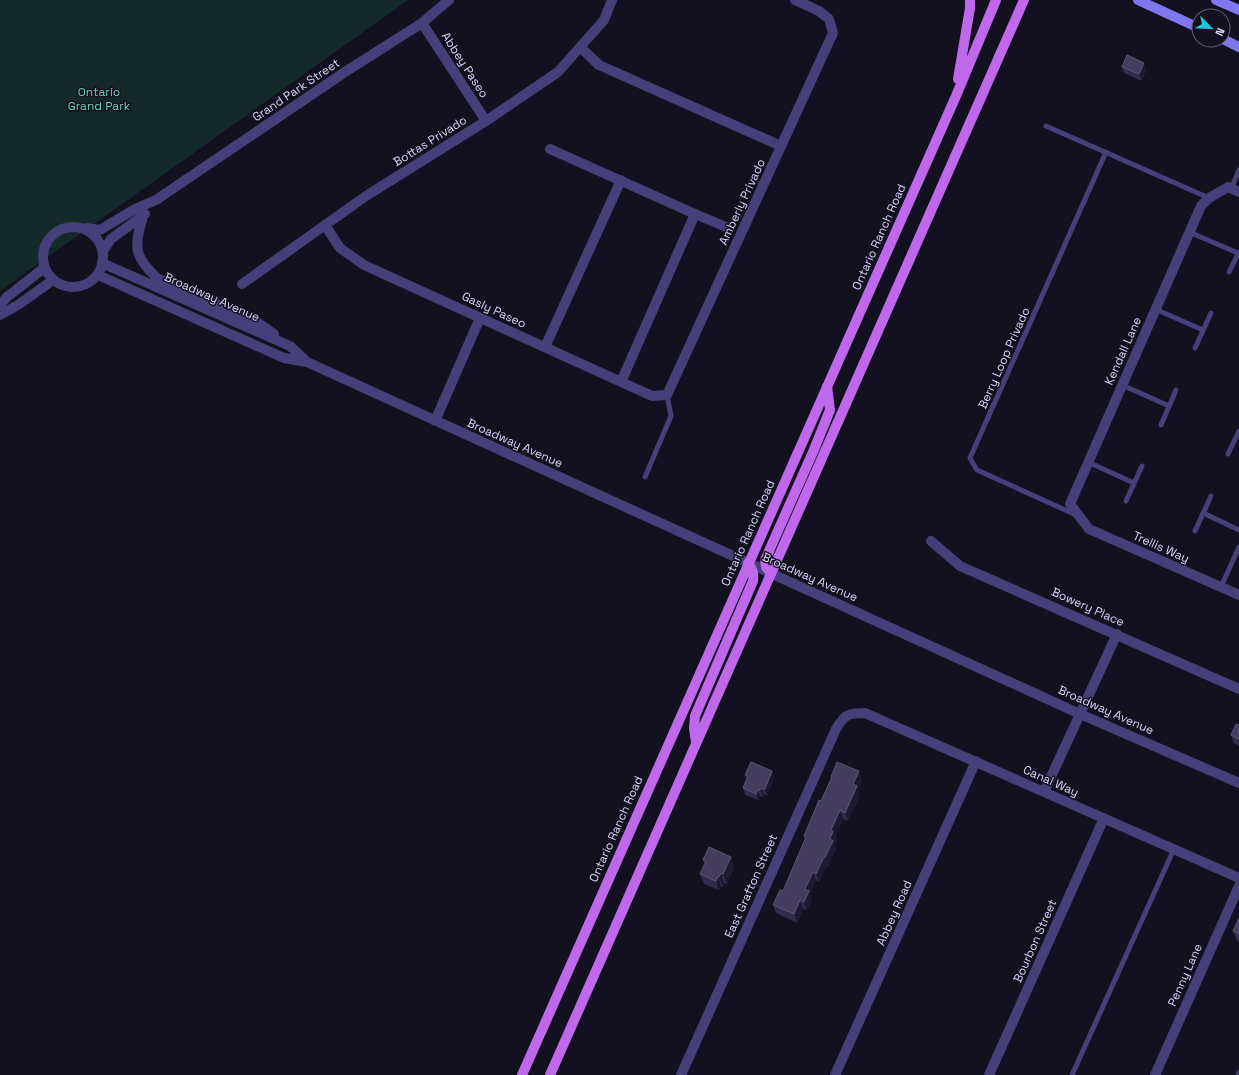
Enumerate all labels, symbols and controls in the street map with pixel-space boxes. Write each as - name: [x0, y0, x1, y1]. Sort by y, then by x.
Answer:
- north arrow: [1191, 8, 1231, 48]
- text: N: [1212, 26, 1228, 38]
- street label: Abbey Paseo: [438, 29, 492, 101]
- street label: Grand Park Street: [249, 55, 343, 125]
- park label: Ontario Grand Park: [68, 84, 131, 114]
- street label: Bottas Privado: [390, 112, 470, 170]
- street label: Amberly Privado: [715, 156, 769, 248]
- street label: Ontario Ranch Road: [848, 181, 910, 293]
- street label: Broadway Avenue: [162, 269, 262, 325]
- street label: Gasly Paseo: [459, 288, 529, 332]
- street label: Berry Loop Privado: [974, 305, 1034, 411]
- street label: Kendall Lane: [1101, 314, 1145, 388]
- street label: Broadway Avenue: [465, 415, 565, 471]
- street label: Ontario Ranch Road: [717, 477, 779, 589]
- street label: Trellis Way: [1130, 527, 1192, 567]
- street label: Broadway Avenue: [760, 549, 860, 605]
- street label: Bowery Place: [1049, 584, 1127, 630]
- street label: Broadway Avenue: [1056, 682, 1156, 738]
- street label: Canal Way: [1021, 762, 1081, 800]
- street label: Ontario Ranch Road: [585, 773, 647, 885]
- street label: East Grafton Street: [721, 832, 781, 940]
- street label: Abbey Road: [872, 878, 916, 948]
- street label: Bourbon Street: [1009, 897, 1061, 985]
- street label: Penny Lane: [1164, 941, 1206, 1009]

